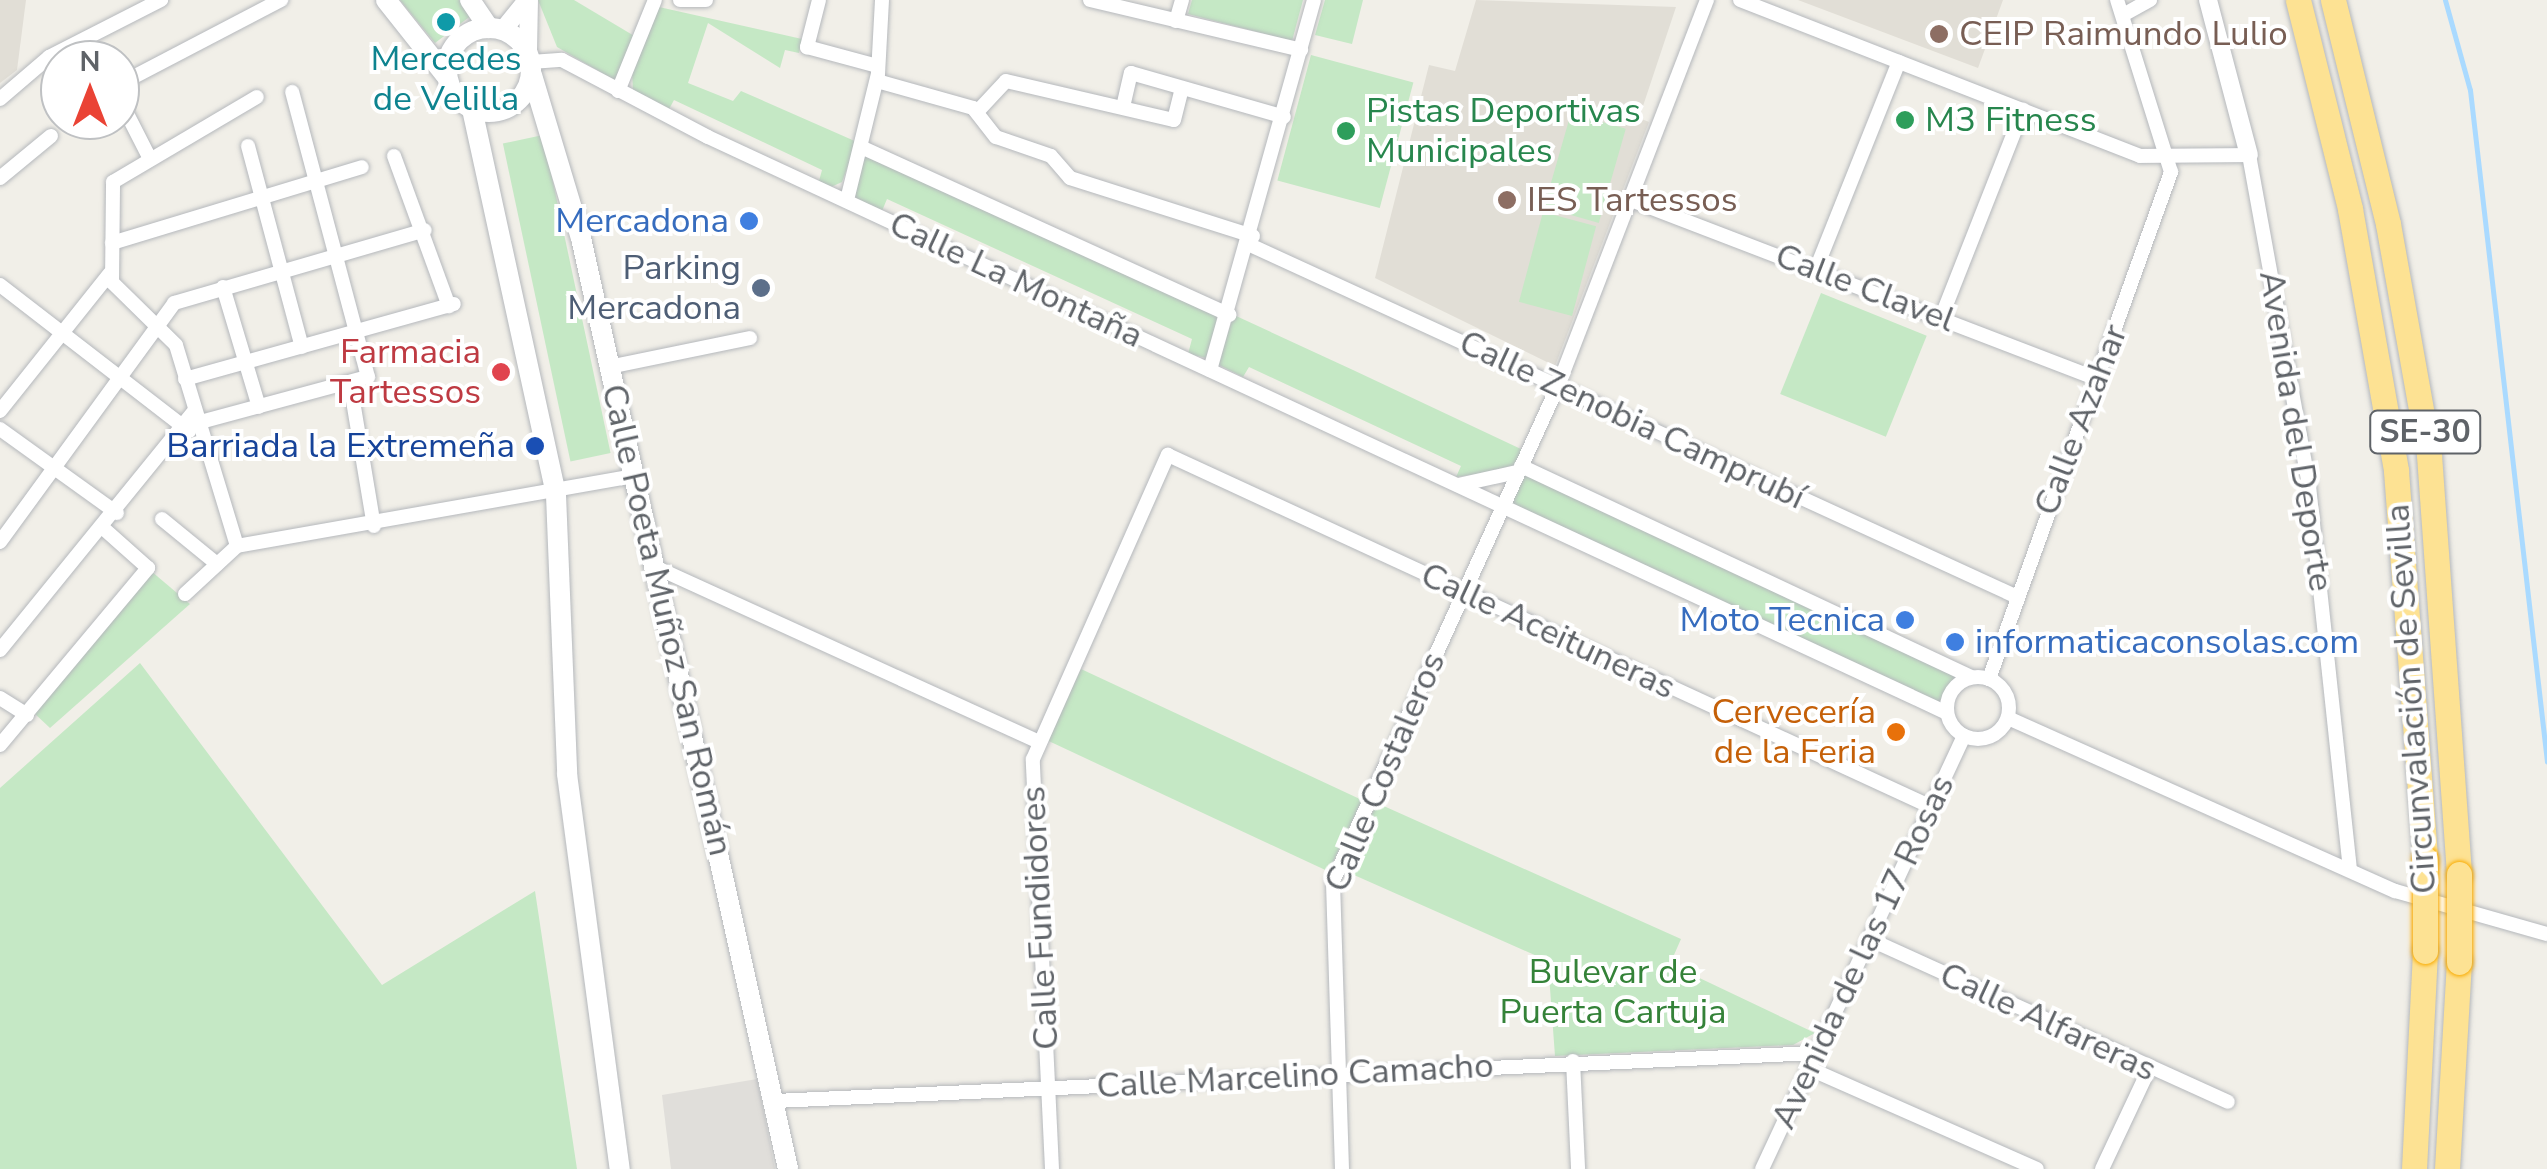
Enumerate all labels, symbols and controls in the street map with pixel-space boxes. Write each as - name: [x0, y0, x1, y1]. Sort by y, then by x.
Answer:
- marker: Mercedes de Velilla: [435, 11, 457, 33]
- place label: CEIP Raimundo Lulio: [1959, 13, 2288, 55]
- marker: CEIP Raimundo Lulio: [1928, 23, 1950, 45]
- place label: Mercedes de Velilla: [370, 38, 522, 120]
- north arrow: [40, 40, 140, 140]
- text: N: [80, 43, 100, 81]
- place label: Pistas Deportivas Municipales: [1366, 90, 1641, 172]
- place label: M3 Fitness: [1925, 99, 2097, 141]
- marker: M3 Fitness: [1894, 109, 1916, 131]
- marker: Pistas Deportivas Municipales: [1335, 120, 1357, 142]
- place label: IES Tartessos: [1527, 179, 1738, 221]
- marker: IES Tartessos: [1496, 189, 1518, 211]
- place label: Mercadona: [555, 200, 729, 242]
- street label: Calle La Montaña: [883, 203, 1149, 357]
- marker: Mercadona: [738, 210, 760, 232]
- street label: Calle Clavel: [1769, 235, 1961, 341]
- place label: Parking Mercadona: [567, 247, 741, 329]
- street label: Avenida del Deporte: [2250, 268, 2342, 594]
- marker: Parking Mercadona: [750, 277, 772, 299]
- street label: Calle Azahar: [2025, 319, 2137, 521]
- street label: Calle Zenobia Camprubí: [1453, 321, 1811, 519]
- place label: Farmacia Tartessos: [330, 331, 481, 413]
- marker: Farmacia Tartessos: [490, 361, 512, 383]
- street label: Calle Poeta Muñoz San Román: [592, 380, 742, 860]
- road number: SE-30: [2368, 405, 2482, 459]
- place label: Barriada la Extremeña: [166, 425, 515, 467]
- marker: Barriada la Extremeña: [524, 435, 546, 457]
- street label: Circunvalación de Sevilla: [2376, 503, 2446, 895]
- street label: Calle Aceituneras: [1414, 554, 1682, 708]
- place label: Moto Tecnica: [1679, 599, 1885, 641]
- marker: Moto Tecnica: [1894, 609, 1916, 631]
- place label: informaticaconsolas.com: [1975, 621, 2359, 663]
- marker: informaticaconsolas.com: [1944, 631, 1966, 653]
- street label: Calle Costaleros: [1316, 646, 1454, 898]
- place label: Cervecería de la Feria: [1711, 691, 1876, 773]
- marker: Cervecería de la Feria: [1885, 721, 1907, 743]
- street label: Avenida de las 17 Rosas: [1763, 768, 1963, 1136]
- street label: Calle Fundidores: [1012, 785, 1068, 1051]
- park label: Bulevar de Puerta Cartuja: [1499, 951, 1727, 1033]
- street label: Calle Alfareras: [1933, 954, 2163, 1090]
- street label: Calle Marcelino Camacho: [1095, 1045, 1495, 1107]

